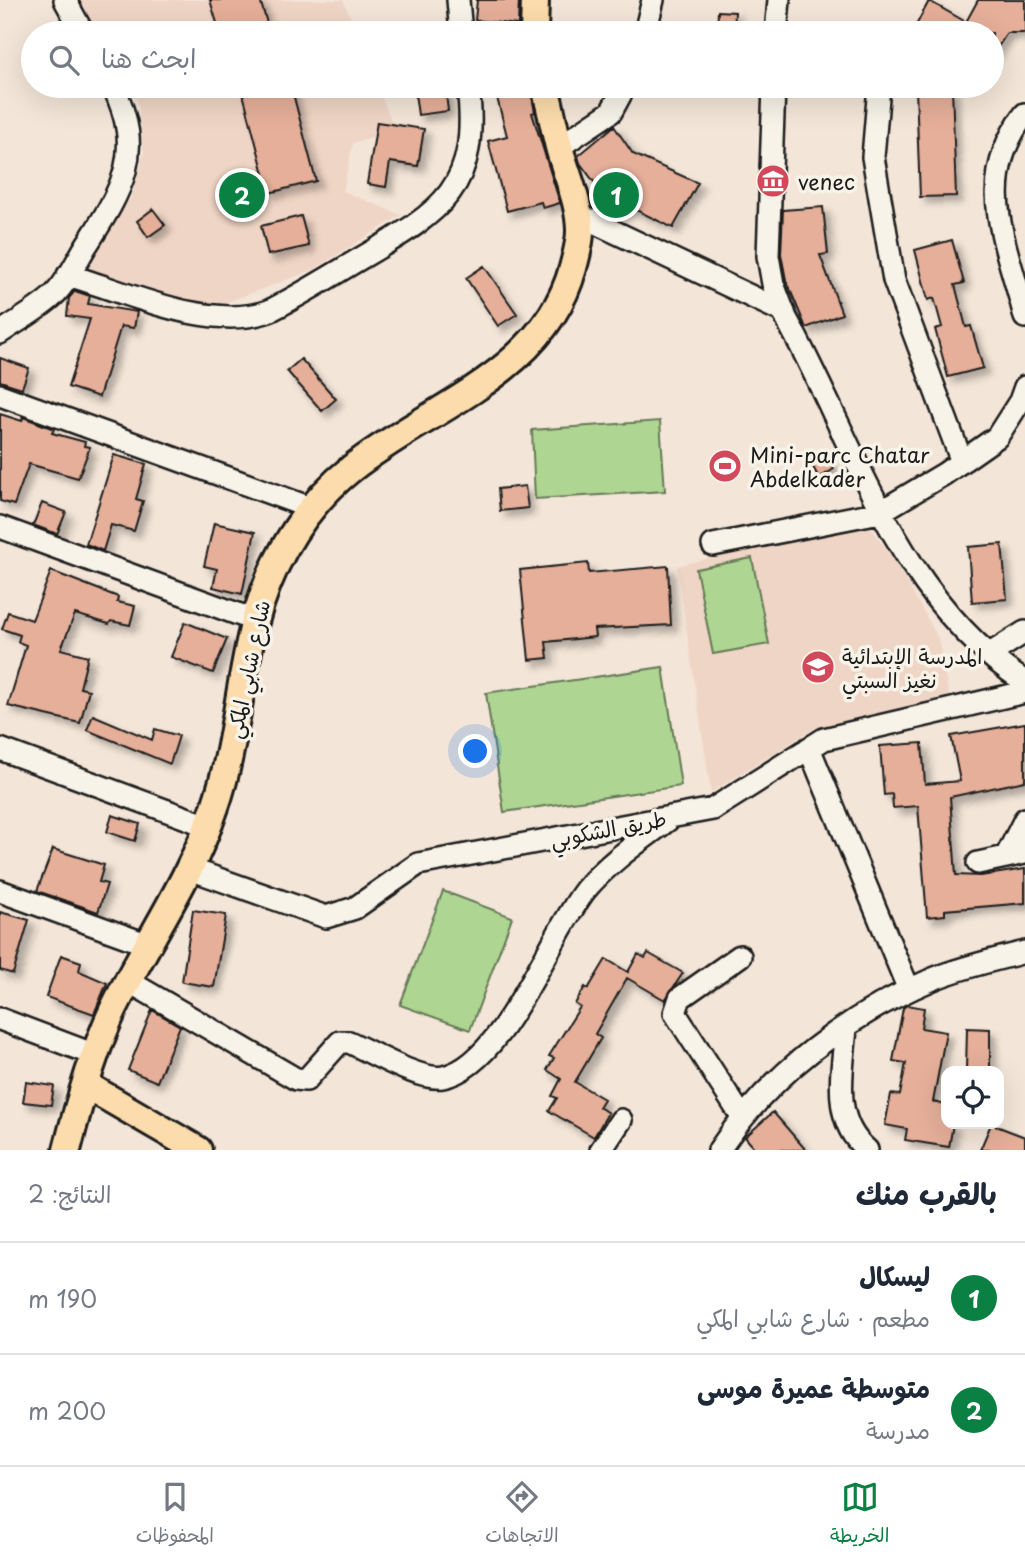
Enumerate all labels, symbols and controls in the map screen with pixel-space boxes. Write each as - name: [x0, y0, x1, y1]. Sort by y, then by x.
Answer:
- search box: [21, 21, 1004, 98]
- text: ابحث هنا: [101, 38, 196, 77]
- icon: search: [45, 41, 83, 79]
- museum icon: venec: [754, 162, 792, 200]
- place label: venec: [798, 165, 855, 197]
- pin: 2: [219, 169, 265, 221]
- pin: 1: [593, 169, 639, 221]
- place label: Mini-parc Chatar Abdelkader: [750, 438, 930, 494]
- sports icon: Mini-parc Chatar Abdelkader: [706, 447, 744, 485]
- street label: شارع شابي المكي: [217, 597, 282, 742]
- place label: المدرسة الإبتدائية نغيز السبتي: [842, 639, 982, 700]
- school or university icon: المدرسة الإبتدائية نغيز السبتي: [799, 648, 837, 686]
- your location: [458, 734, 492, 768]
- street label: طريق الشكوبي: [547, 801, 670, 860]
- map controls: [941, 1066, 1004, 1129]
- button: locate: [941, 1066, 1004, 1129]
- text: بالقرب منك: [856, 1170, 997, 1215]
- text: النتائج: 2: [28, 1176, 111, 1211]
- text: ليسكال: [859, 1256, 930, 1295]
- text: 190 m: [28, 1281, 97, 1316]
- text: 1: [969, 1281, 980, 1316]
- text: مطعم · شارع شابي المكي: [696, 1300, 930, 1335]
- text: متوسطة عميرة موسى: [697, 1368, 930, 1407]
- text: 200 m: [28, 1393, 106, 1428]
- text: 2: [966, 1393, 982, 1428]
- text: مدرسة: [866, 1412, 930, 1447]
- tab: المحفوظات: [136, 1478, 214, 1552]
- tab: الاتجاهات: [485, 1478, 559, 1552]
- tab: الخريطة: [830, 1478, 889, 1552]

